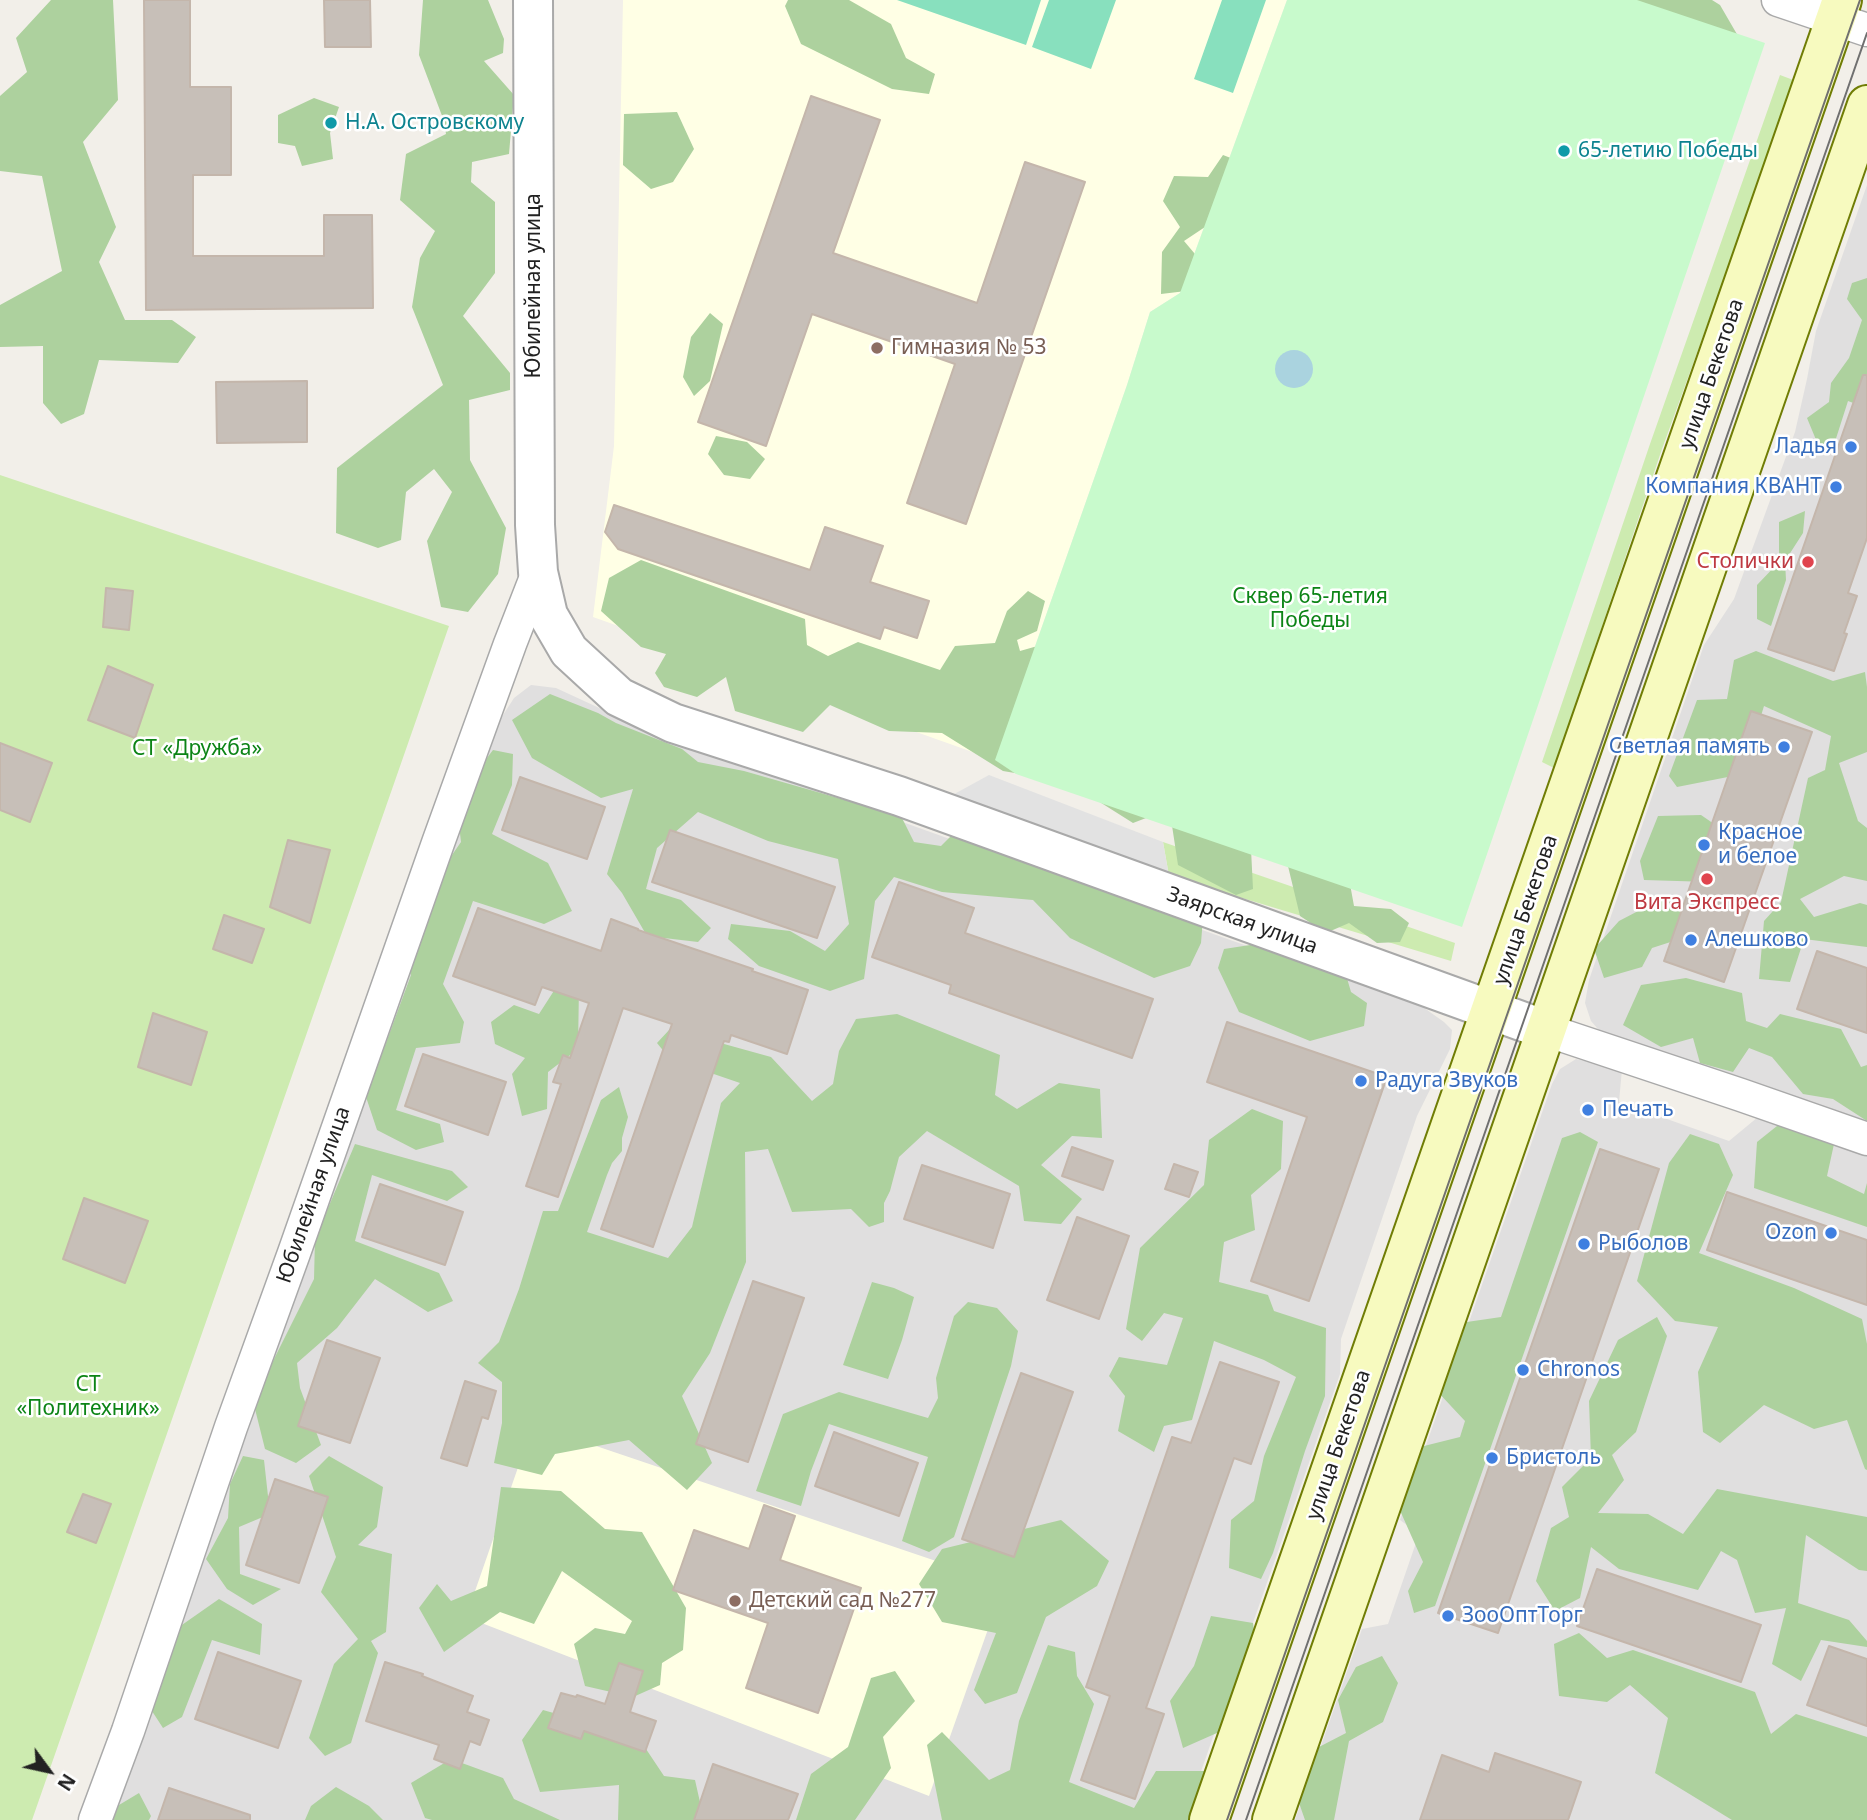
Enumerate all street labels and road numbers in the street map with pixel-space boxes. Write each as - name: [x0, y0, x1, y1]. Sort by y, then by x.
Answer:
- street label: Юбилейная улица: [521, 193, 547, 379]
- street label: улица Бекетова: [1675, 296, 1749, 452]
- street label: улица Бекетова: [1489, 832, 1563, 988]
- street label: Заярская улица: [1163, 882, 1321, 960]
- street label: Юбилейная улица: [272, 1103, 356, 1287]
- street label: улица Бекетова: [1302, 1367, 1376, 1523]

